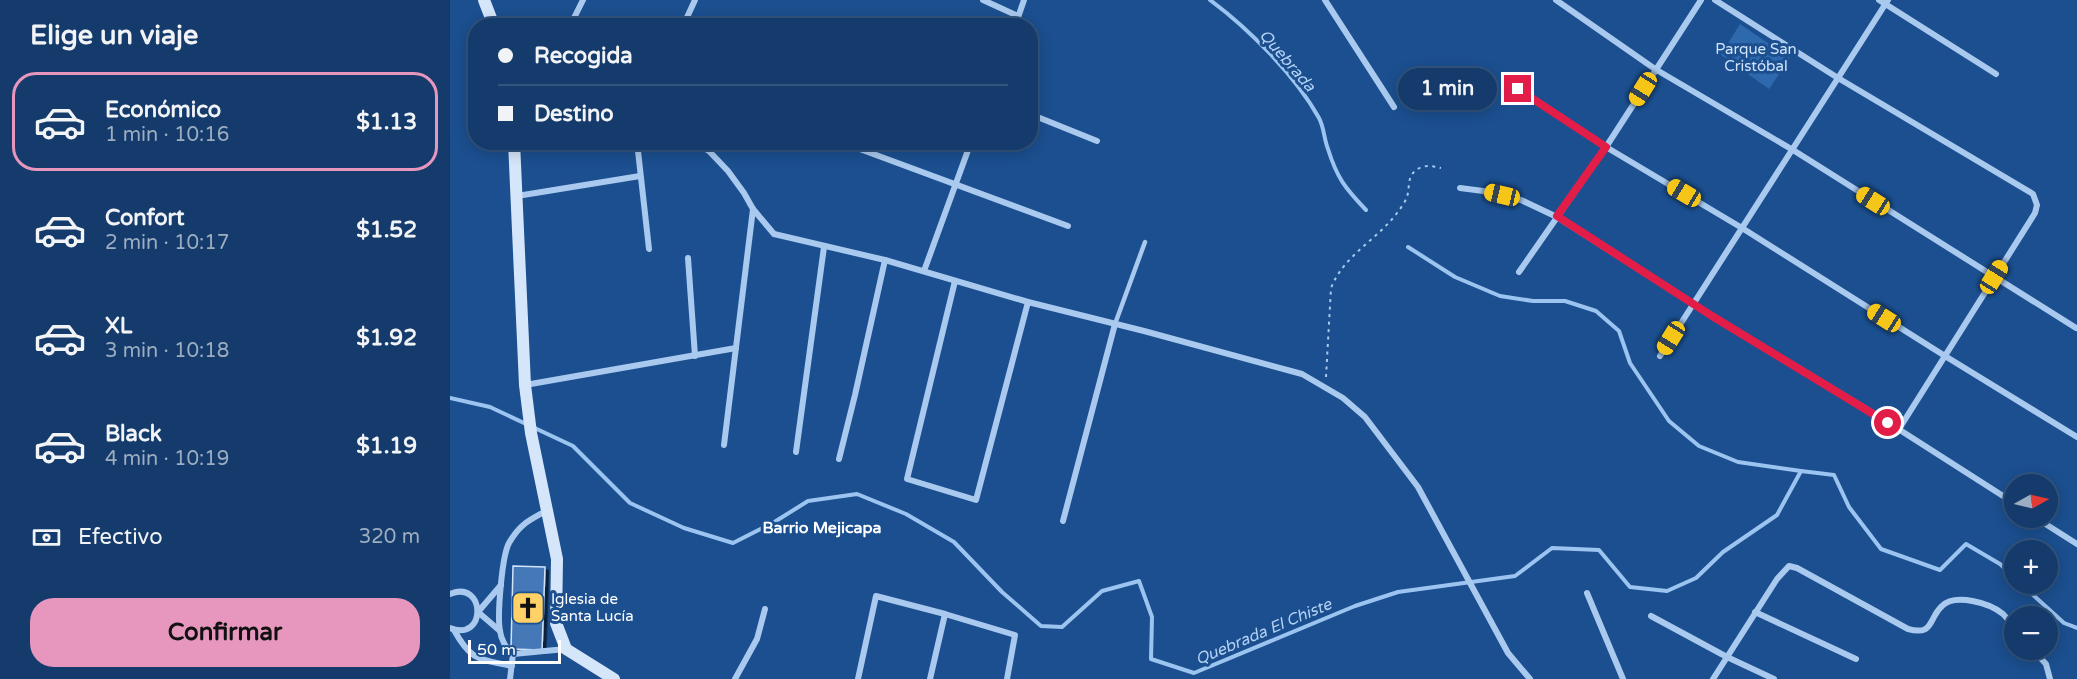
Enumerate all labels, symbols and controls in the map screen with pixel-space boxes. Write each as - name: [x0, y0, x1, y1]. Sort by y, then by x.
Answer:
- text: Elige un viaje: [30, 19, 198, 52]
- water label: Quebrada: [1255, 25, 1320, 97]
- park label: Parque San Cristóbal: [1715, 40, 1797, 75]
- text: Recogida: [534, 43, 633, 69]
- callout: 1 min: [1398, 68, 1497, 110]
- car: [1626, 69, 1660, 109]
- route end: [1504, 75, 1531, 102]
- text: 1 min: [1421, 77, 1474, 101]
- icon: car: [33, 95, 87, 149]
- text: Económico: [105, 97, 221, 123]
- text: Destino: [534, 101, 614, 127]
- text: $1.13: [356, 109, 417, 135]
- text: 1 min · 10:16: [105, 123, 229, 147]
- car: [1664, 176, 1704, 210]
- car: [1482, 182, 1522, 208]
- car: [1853, 184, 1893, 218]
- icon: car: [33, 203, 87, 257]
- text: Confort: [105, 205, 184, 231]
- text: $1.52: [356, 217, 417, 243]
- text: 2 min · 10:17: [105, 231, 229, 255]
- car: [1977, 257, 2011, 297]
- car: [1864, 301, 1904, 335]
- icon: car: [33, 311, 87, 365]
- text: XL: [105, 313, 132, 339]
- car: [1654, 318, 1688, 358]
- text: $1.92: [356, 325, 417, 351]
- text: 3 min · 10:18: [105, 339, 229, 363]
- route start: [1874, 409, 1901, 436]
- icon: car: [33, 419, 87, 473]
- text: Black: [105, 421, 162, 447]
- text: $1.19: [356, 433, 417, 459]
- text: 4 min · 10:19: [105, 447, 229, 471]
- north arrow: [2004, 474, 2058, 528]
- map controls: [2004, 474, 2058, 660]
- district label: Barrio Mejicapa: [762, 518, 882, 538]
- icon: cash: [30, 521, 63, 554]
- text: Efectivo: [78, 524, 163, 550]
- text: 320 m: [359, 525, 420, 549]
- button: +: [2004, 540, 2058, 594]
- church icon: Iglesia de Santa Lucía: [510, 590, 546, 626]
- place label: Iglesia de Santa Lucía: [551, 590, 634, 625]
- water label: Quebrada El Chiste: [1192, 594, 1335, 670]
- button: Confirmar: [30, 598, 420, 667]
- button: −: [2004, 606, 2058, 660]
- scale bar: [468, 637, 561, 664]
- text: 50 m: [477, 640, 516, 660]

